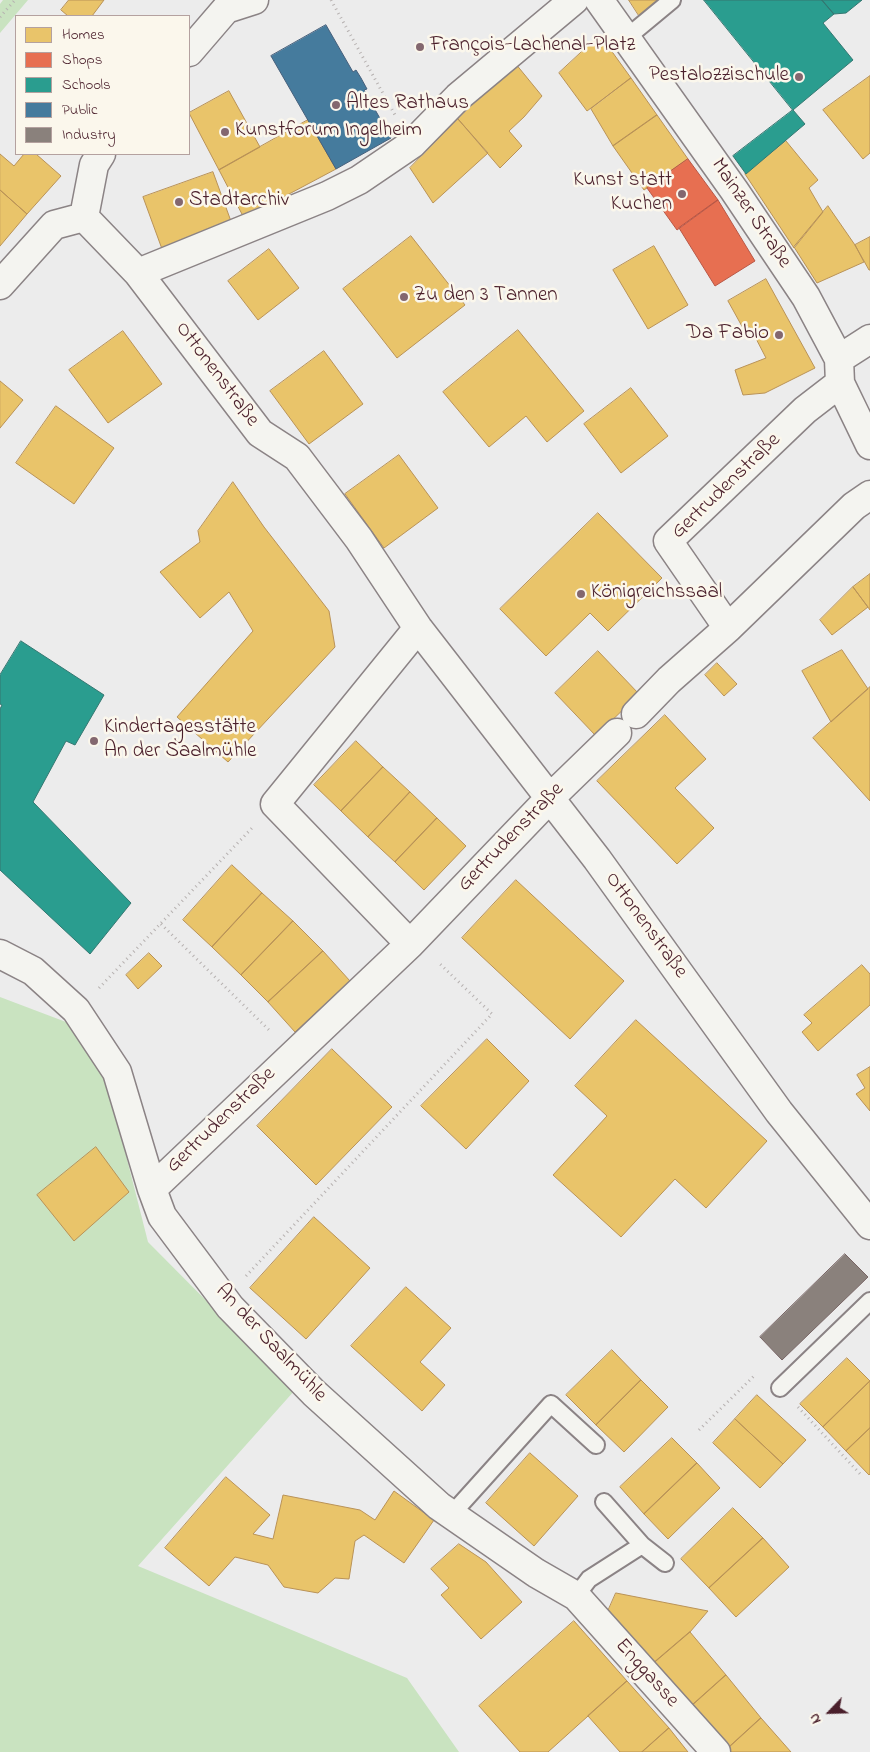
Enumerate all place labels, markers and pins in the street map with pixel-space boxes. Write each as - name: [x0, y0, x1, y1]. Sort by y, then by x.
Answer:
- place label: François-Lachenal-Platz: [430, 34, 635, 60]
- marker: François-Lachenal-Platz: [414, 41, 426, 53]
- place label: Pestalozzischule: [649, 64, 789, 90]
- marker: Pestalozzischule: [793, 71, 805, 83]
- place label: Altes Rathaus: [346, 92, 469, 118]
- marker: Altes Rathaus: [330, 99, 342, 111]
- place label: Kunstforum Ingelheim: [235, 119, 422, 145]
- marker: Kunstforum Ingelheim: [219, 126, 231, 138]
- place label: Kunst statt Kuchen: [573, 169, 672, 219]
- marker: Kunst statt Kuchen: [676, 188, 688, 200]
- place label: Stadtarchiv: [189, 189, 289, 215]
- marker: Stadtarchiv: [173, 196, 185, 208]
- place label: Zu den 3 Tannen: [414, 284, 558, 310]
- marker: Zu den 3 Tannen: [398, 291, 410, 303]
- place label: Da Fabio: [686, 322, 769, 348]
- marker: Da Fabio: [773, 329, 785, 341]
- place label: Königreichssaal: [591, 581, 722, 607]
- marker: Königreichssaal: [575, 588, 587, 600]
- place label: Kindertagesstätte An der Saalmühle: [104, 716, 256, 766]
- marker: Kindertagesstätte An der Saalmühle: [88, 735, 100, 747]

